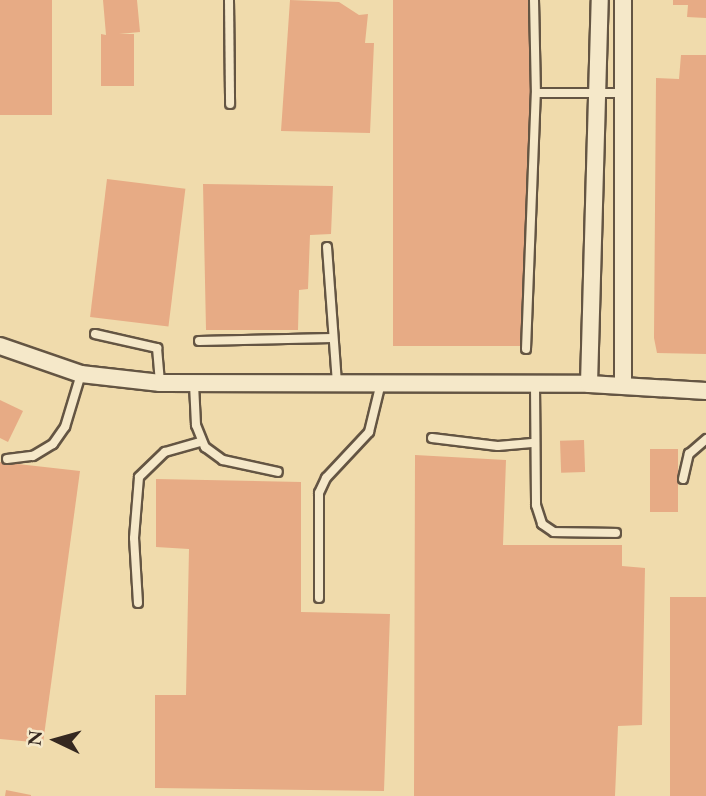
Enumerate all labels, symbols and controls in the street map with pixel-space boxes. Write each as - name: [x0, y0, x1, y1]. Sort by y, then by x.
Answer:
- north arrow: [21, 705, 91, 775]
- text: N: [21, 729, 48, 747]

